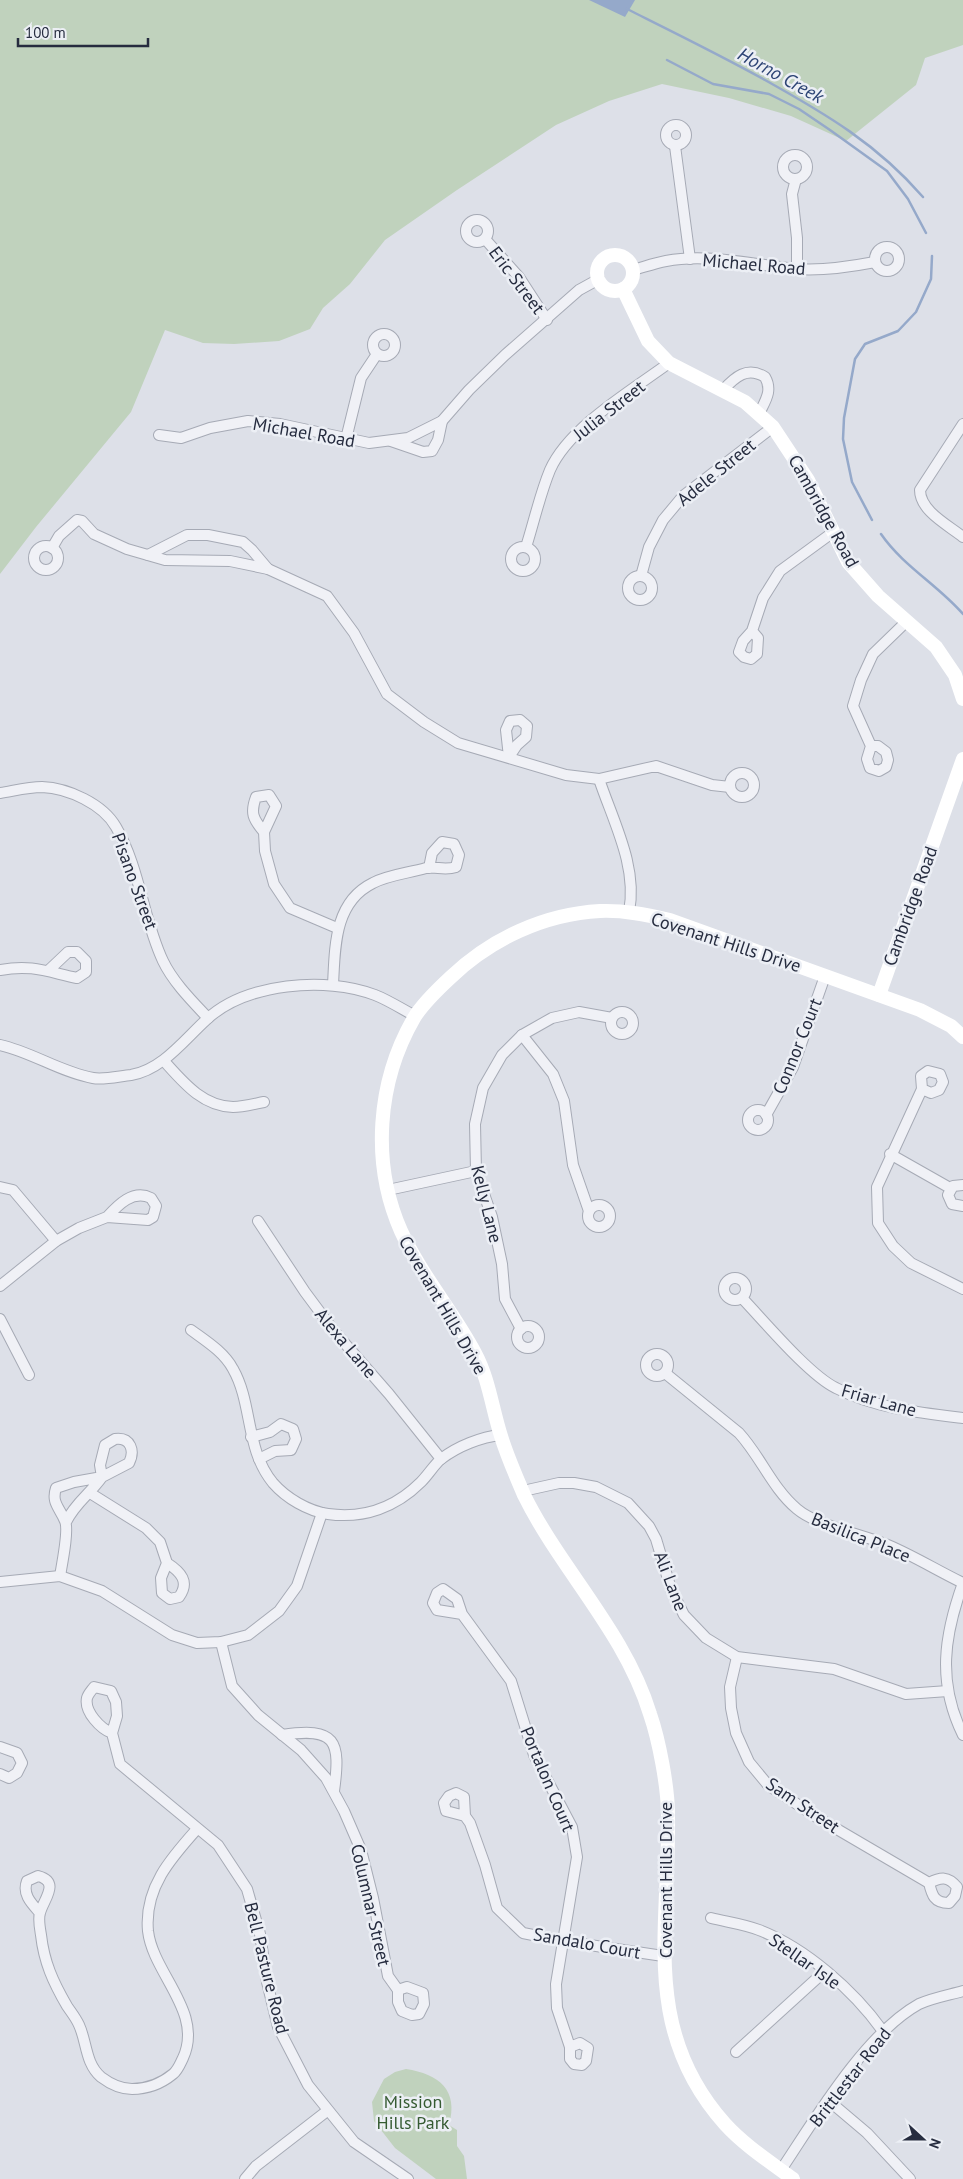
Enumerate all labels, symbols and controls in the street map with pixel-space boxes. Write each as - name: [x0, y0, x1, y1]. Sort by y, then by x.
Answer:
- scale bar: [18, 15, 148, 47]
- text: 100 m: [25, 23, 66, 42]
- water label: Horno Creek: [734, 42, 829, 109]
- street label: Eric Street: [484, 242, 550, 318]
- street label: Michael Road: [702, 248, 806, 280]
- street label: Julia Street: [568, 375, 649, 446]
- street label: Michael Road: [251, 412, 357, 452]
- street label: Adele Street: [672, 433, 760, 511]
- street label: Cambridge Road: [783, 451, 865, 571]
- street label: Pisano Street: [107, 829, 163, 933]
- street label: Cambridge Road: [878, 843, 942, 969]
- street label: Covenant Hills Drive: [648, 907, 804, 977]
- street label: Connor Court: [767, 995, 827, 1097]
- street label: Kelly Lane: [466, 1163, 508, 1245]
- street label: Covenant Hills Drive: [394, 1232, 492, 1378]
- street label: Alexa Lane: [310, 1303, 382, 1383]
- street label: Friar Lane: [839, 1378, 919, 1422]
- street label: Basilica Place: [808, 1507, 914, 1567]
- street label: Ali Lane: [649, 1548, 693, 1614]
- street label: Portalon Court: [516, 1723, 580, 1835]
- street label: Sam Street: [762, 1772, 844, 1838]
- street label: Covenant Hills Drive: [654, 1802, 677, 1958]
- street label: Columnar Street: [346, 1842, 396, 1968]
- street label: Bell Pasture Road: [240, 1900, 294, 2036]
- street label: Sandalo Court: [532, 1922, 642, 1964]
- street label: Stellar Isle: [765, 1928, 845, 1994]
- street label: Brittlestar Road: [804, 2023, 896, 2131]
- park label: Mission Hills Park: [377, 2090, 450, 2134]
- north arrow: [898, 2114, 948, 2164]
- text: N: [925, 2136, 945, 2151]

